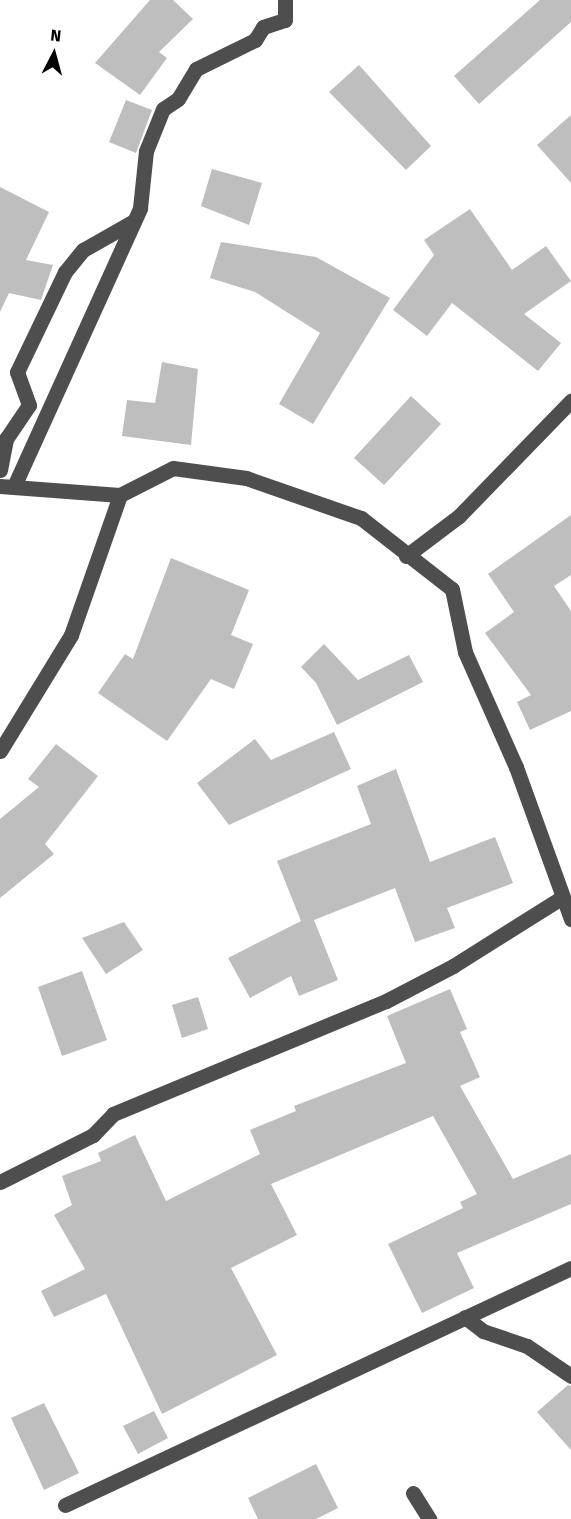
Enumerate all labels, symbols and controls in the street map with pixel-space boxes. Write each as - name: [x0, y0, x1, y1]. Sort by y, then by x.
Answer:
- north arrow: [24, 24, 84, 84]
- text: N: [50, 26, 62, 46]

